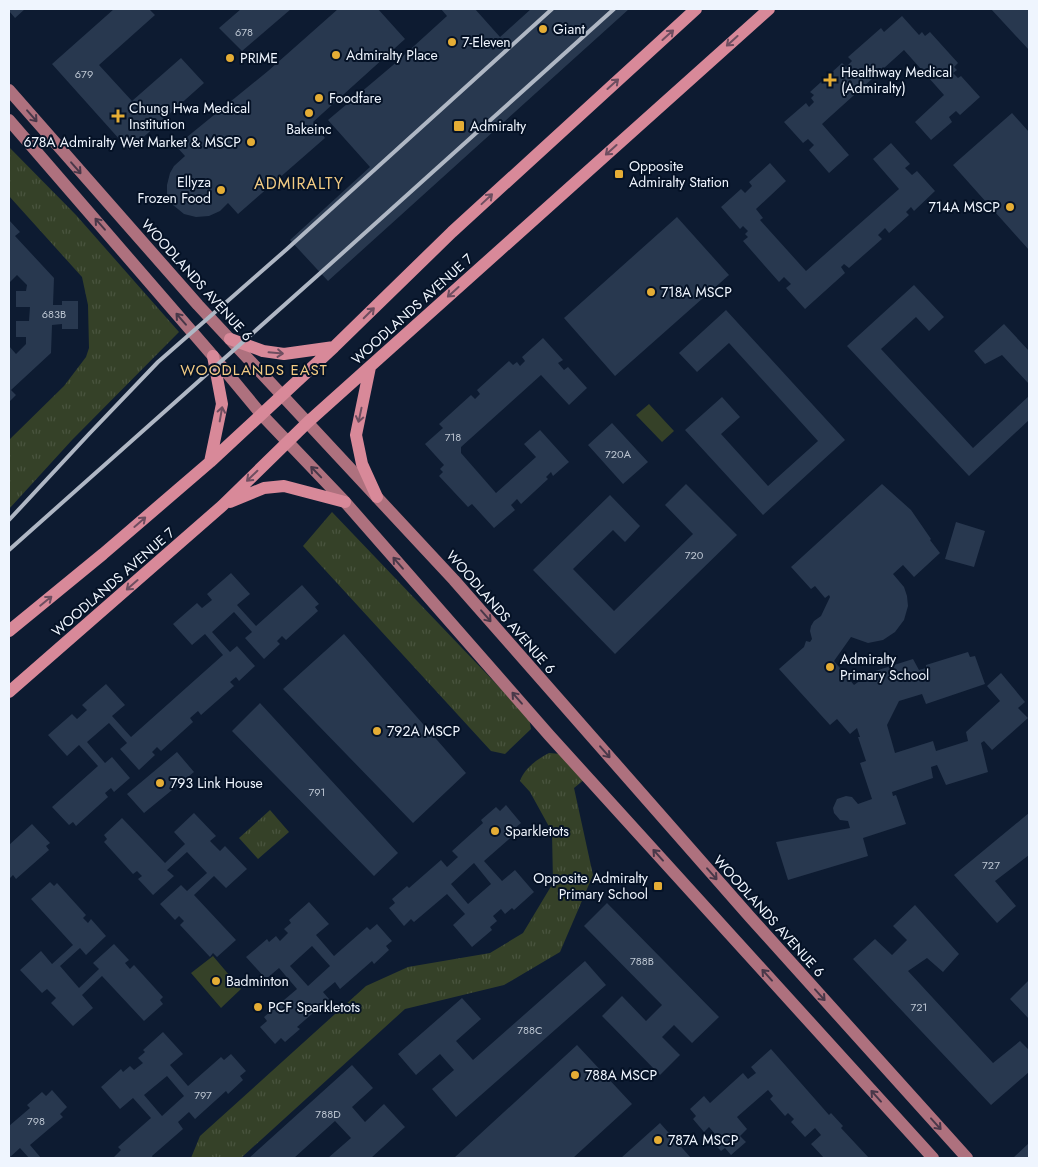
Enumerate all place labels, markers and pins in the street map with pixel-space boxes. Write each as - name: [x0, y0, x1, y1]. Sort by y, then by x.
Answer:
- place label: Giant: [553, 19, 586, 39]
- marker: Giant: [537, 23, 549, 35]
- place label: 7-Eleven: [462, 32, 511, 52]
- marker: 7-Eleven: [446, 36, 458, 48]
- place label: Admiralty Place: [346, 45, 438, 65]
- place label: PRIME: [240, 48, 278, 68]
- marker: Admiralty Place: [330, 49, 342, 61]
- marker: PRIME: [224, 52, 236, 64]
- place label: Healthway Medical (Admiralty): [841, 62, 952, 98]
- marker: Healthway Medical (Admiralty): [823, 73, 837, 87]
- place label: Foodfare: [329, 88, 381, 108]
- marker: Foodfare: [313, 92, 325, 104]
- place label: Chung Hwa Medical Institution: [129, 98, 250, 134]
- marker: Bakeinc: [303, 107, 315, 119]
- marker: Chung Hwa Medical Institution: [111, 109, 125, 123]
- place label: Admiralty: [470, 116, 527, 136]
- place label: Bakeinc: [286, 119, 332, 139]
- marker: Admiralty: [452, 119, 466, 133]
- place label: 678A Admiralty Wet Market & MSCP: [23, 132, 241, 152]
- marker: 678A Admiralty Wet Market & MSCP: [245, 136, 257, 148]
- place label: Opposite Admiralty Station: [629, 156, 729, 192]
- marker: Opposite Admiralty Station: [613, 168, 625, 180]
- place label: Ellyza Frozen Food: [137, 172, 211, 208]
- marker: Ellyza Frozen Food: [215, 184, 227, 196]
- place label: 714A MSCP: [928, 197, 1000, 217]
- marker: 714A MSCP: [1004, 201, 1016, 213]
- place label: 718A MSCP: [661, 282, 732, 302]
- marker: 718A MSCP: [645, 286, 657, 298]
- place label: Admiralty Primary School: [840, 649, 929, 685]
- marker: Admiralty Primary School: [824, 661, 836, 673]
- place label: 792A MSCP: [387, 721, 460, 741]
- marker: 792A MSCP: [371, 725, 383, 737]
- place label: 793 Link House: [170, 773, 263, 793]
- marker: 793 Link House: [154, 777, 166, 789]
- place label: Sparkletots: [505, 821, 569, 841]
- marker: Sparkletots: [489, 825, 501, 837]
- place label: Opposite Admiralty Primary School: [533, 868, 649, 904]
- marker: Opposite Admiralty Primary School: [652, 880, 664, 892]
- place label: Badminton: [226, 971, 289, 991]
- marker: Badminton: [210, 975, 222, 987]
- place label: PCF Sparkletots: [268, 997, 361, 1017]
- marker: PCF Sparkletots: [252, 1001, 264, 1013]
- place label: 788A MSCP: [585, 1065, 657, 1085]
- marker: 788A MSCP: [569, 1069, 581, 1081]
- place label: 787A MSCP: [668, 1130, 739, 1150]
- marker: 787A MSCP: [652, 1134, 664, 1146]

